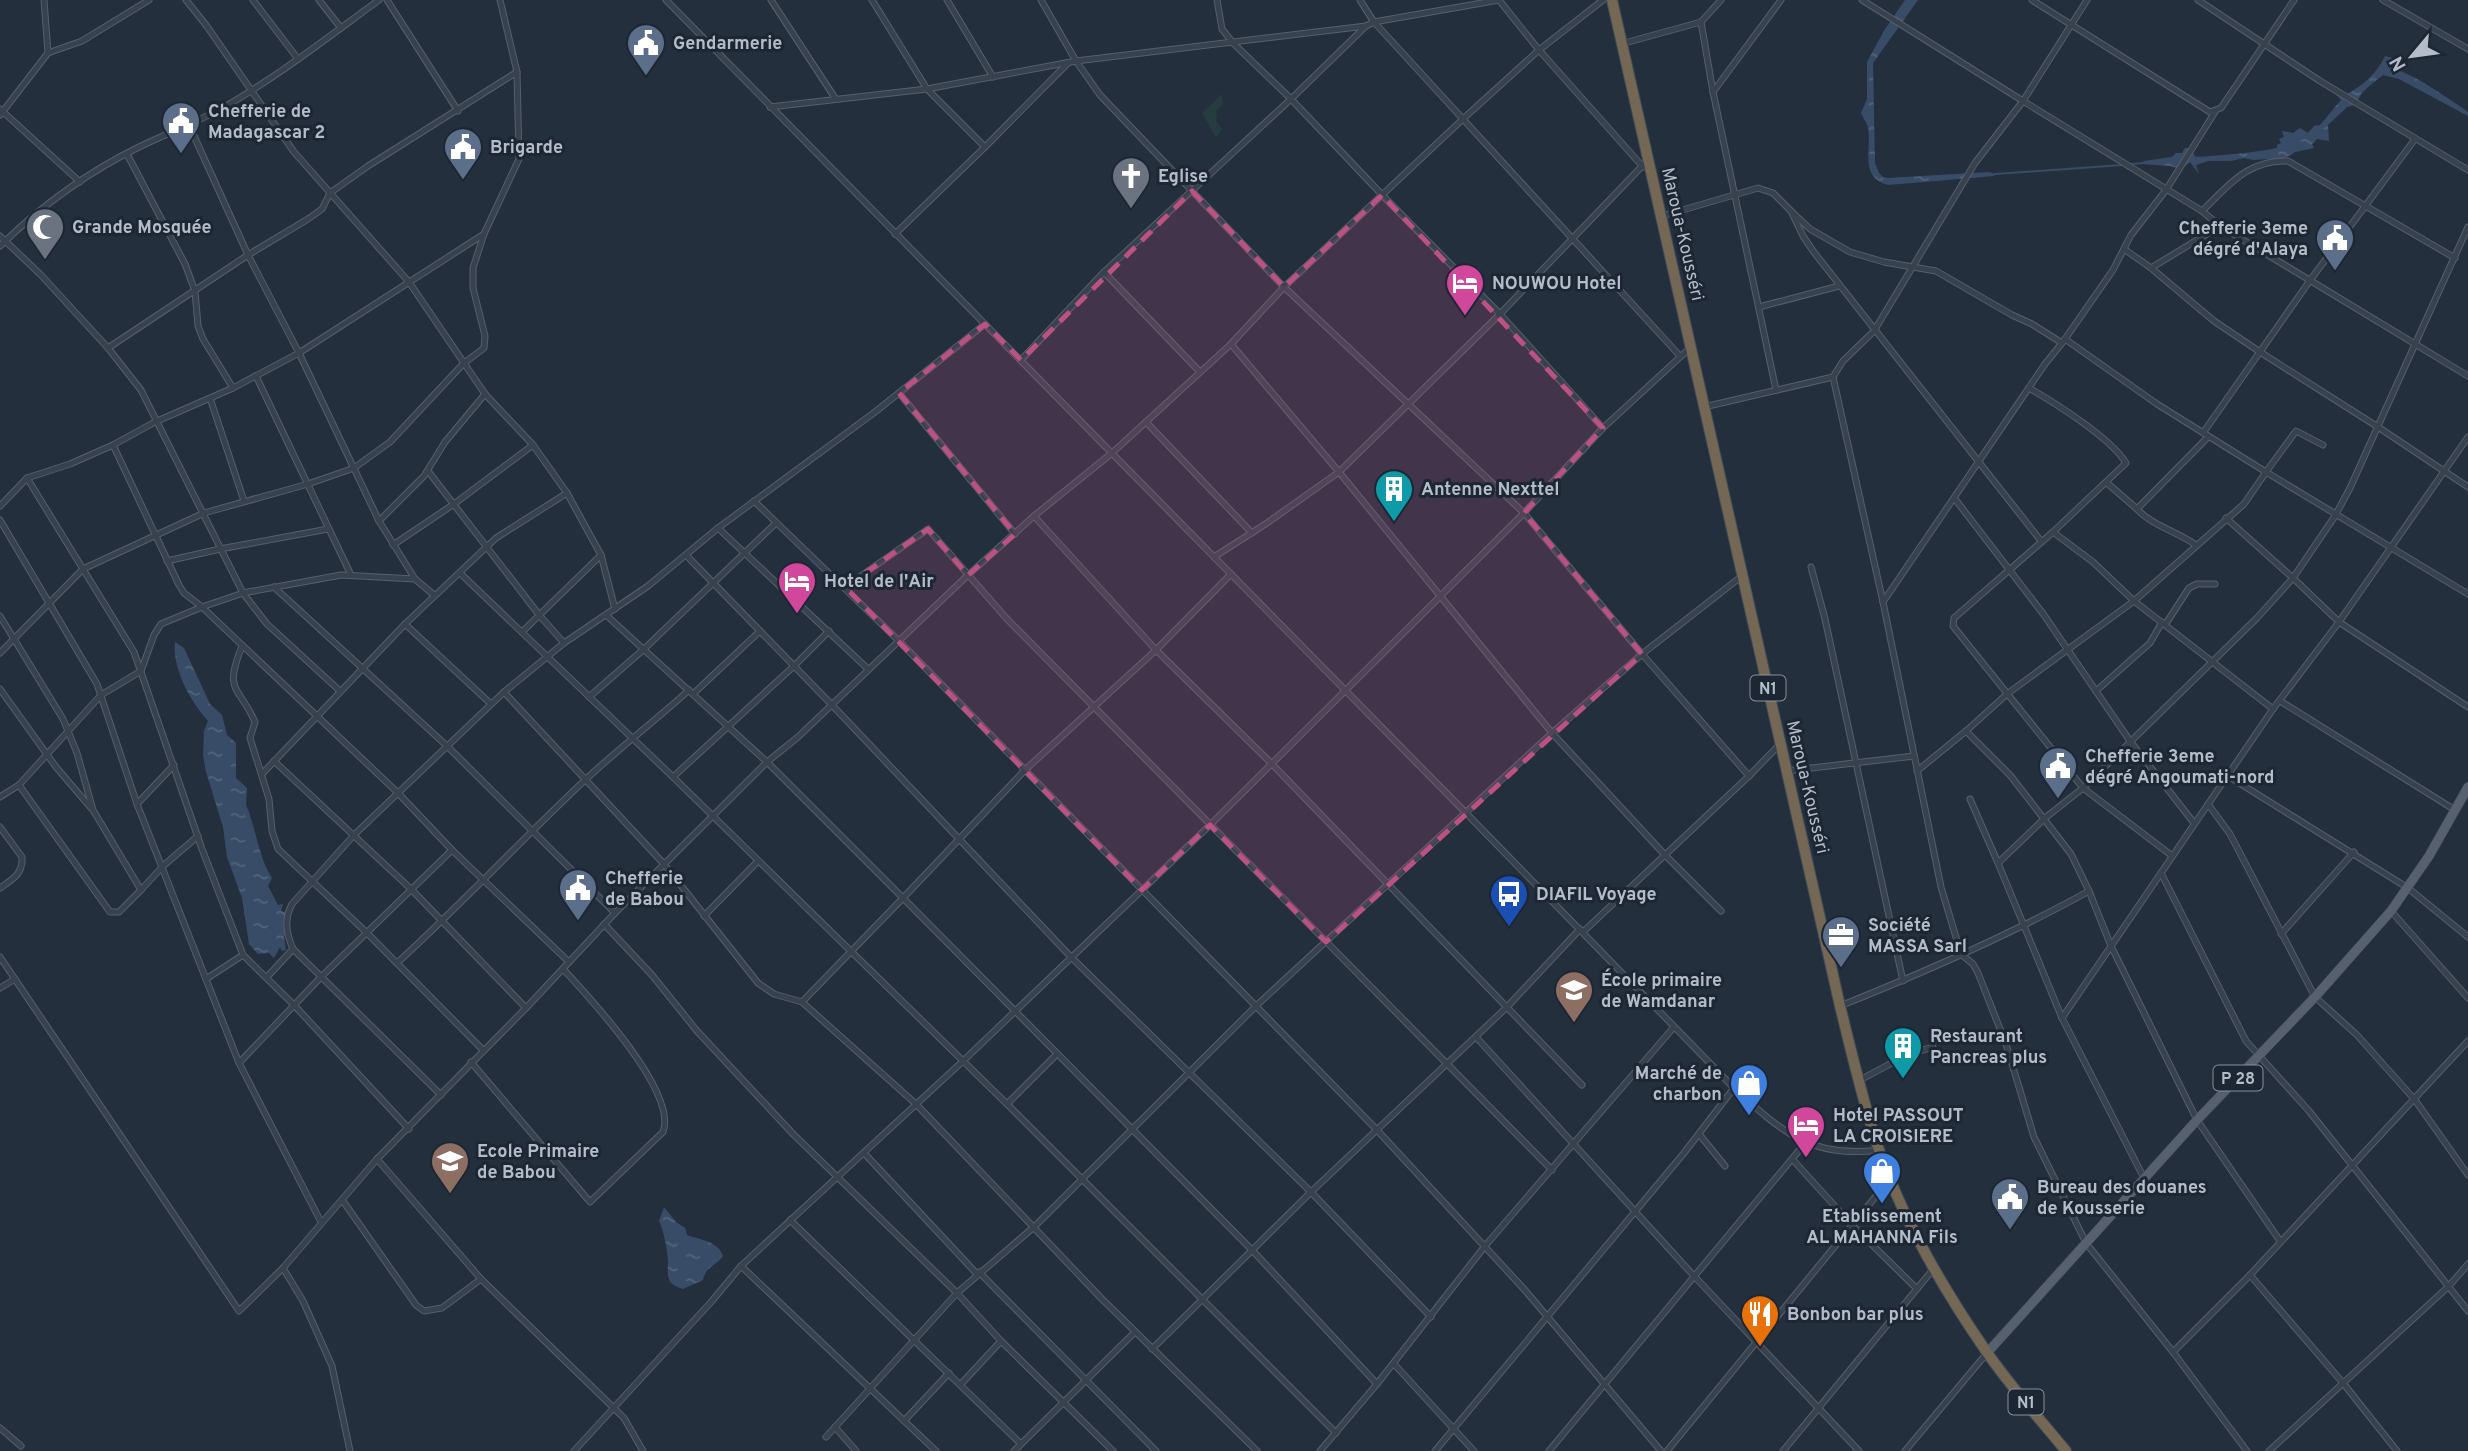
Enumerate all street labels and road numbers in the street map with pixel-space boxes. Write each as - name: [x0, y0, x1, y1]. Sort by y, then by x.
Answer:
- street label: Maroua-Kousséri: [1655, 165, 1708, 303]
- road number: N1: [1750, 676, 1786, 701]
- street label: Maroua-Kousséri: [1780, 718, 1833, 856]
- road number: P 28: [2214, 1066, 2262, 1090]
- road number: N1: [2008, 1390, 2044, 1414]

